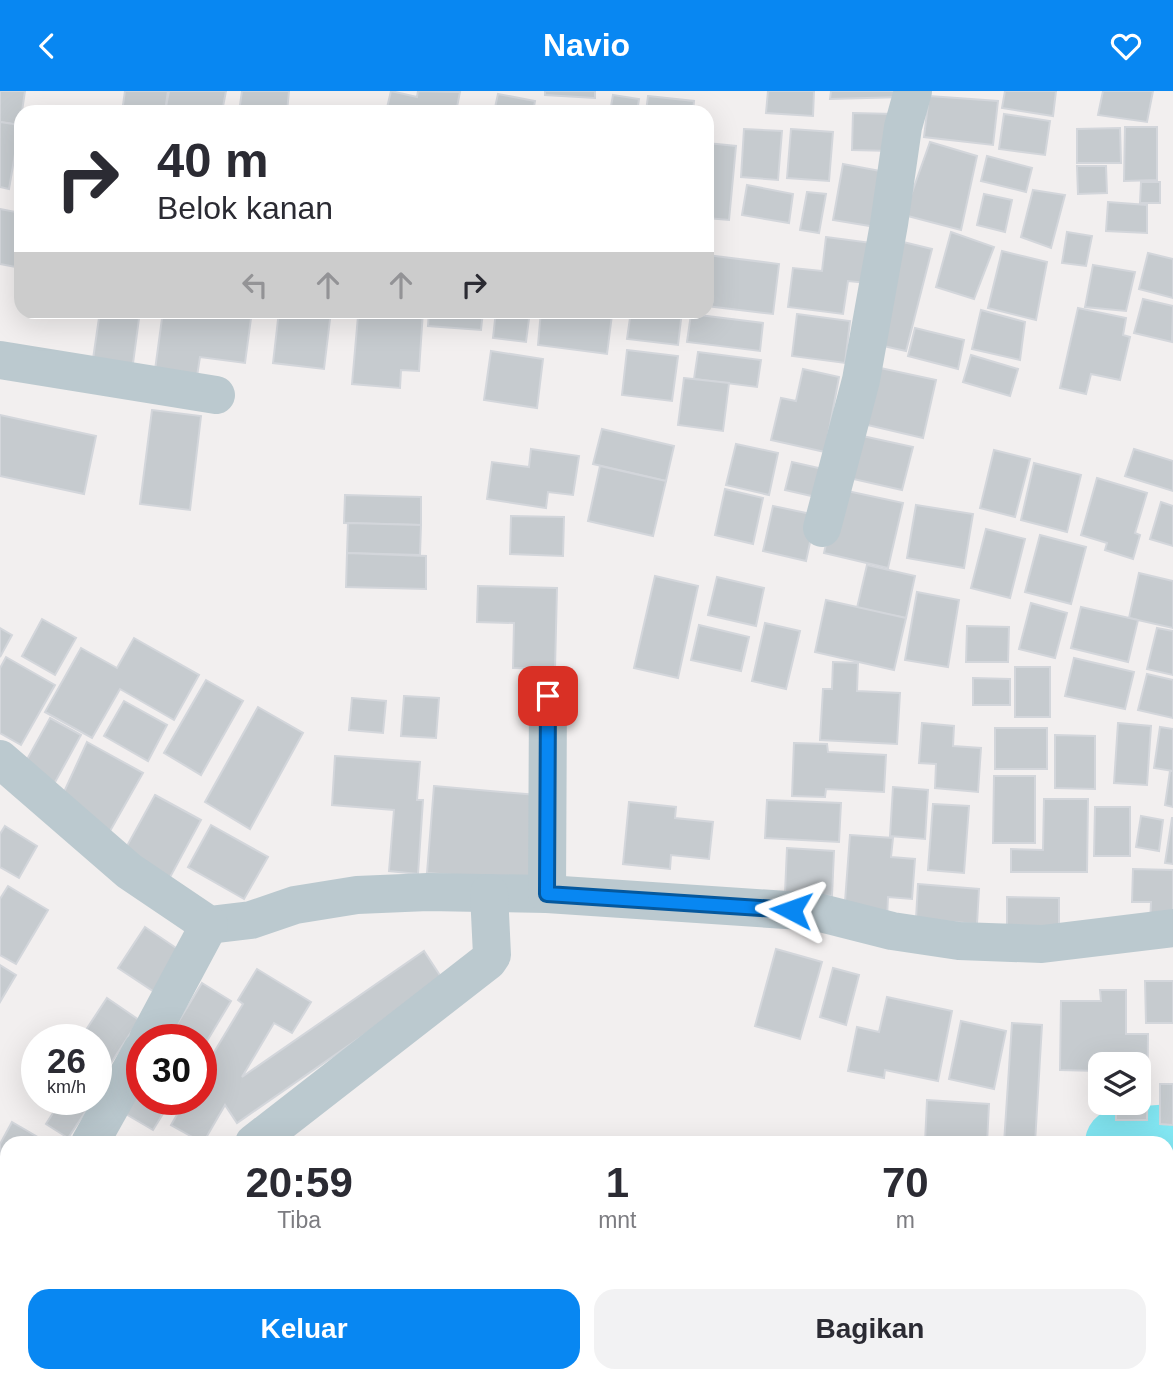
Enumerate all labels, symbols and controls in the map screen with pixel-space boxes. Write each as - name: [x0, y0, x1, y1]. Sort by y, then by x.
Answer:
- icon: back: [28, 27, 66, 65]
- text: Navio: [543, 27, 630, 63]
- icon: heart: [1107, 27, 1145, 65]
- icon: right: [42, 133, 133, 224]
- text: 40 m: [157, 133, 269, 187]
- text: Belok kanan: [157, 190, 333, 226]
- icon: left: [236, 266, 274, 304]
- icon: ahead: [309, 266, 347, 304]
- icon: ahead: [382, 266, 420, 304]
- icon: right: [455, 266, 493, 304]
- pin: [518, 666, 578, 726]
- icon: arrive: [529, 677, 567, 715]
- position arrow: [754, 873, 828, 947]
- speed limit sign: 30: [126, 1024, 217, 1115]
- text: 26: [47, 1041, 86, 1080]
- map controls: [1088, 1052, 1151, 1115]
- button: layers: [1088, 1052, 1151, 1115]
- text: km/h: [47, 1077, 86, 1097]
- text: 20:59: [245, 1159, 353, 1206]
- text: 1: [606, 1159, 629, 1206]
- text: 70: [882, 1159, 929, 1206]
- text: Tiba: [277, 1207, 321, 1233]
- text: mnt: [598, 1207, 637, 1233]
- text: m: [896, 1207, 915, 1233]
- button: Keluar: [28, 1289, 580, 1369]
- button: Bagikan: [594, 1289, 1146, 1369]

